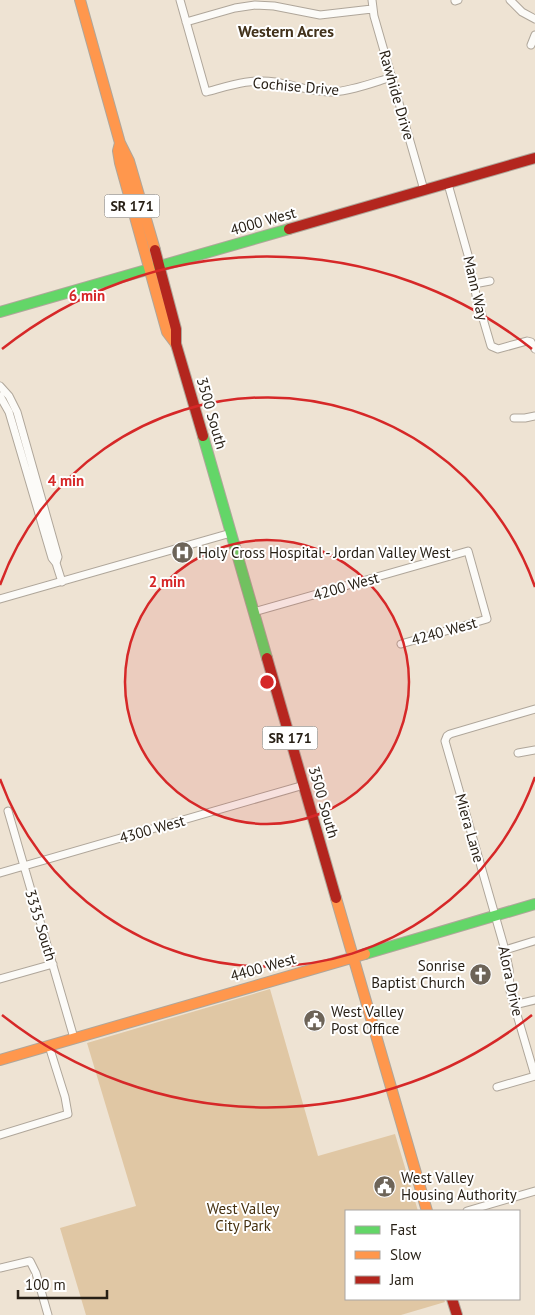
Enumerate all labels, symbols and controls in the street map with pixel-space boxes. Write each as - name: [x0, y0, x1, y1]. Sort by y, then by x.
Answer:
- district label: Western Acres: [238, 21, 334, 41]
- street label: Rawhide Drive: [375, 48, 419, 142]
- street label: Cochise Drive: [252, 73, 340, 99]
- road number: SR 171: [104, 195, 160, 218]
- street label: 4000 West: [228, 203, 298, 239]
- street label: Mann Way: [459, 254, 493, 322]
- text: 6 min: [69, 286, 105, 305]
- street label: 3500 South: [193, 375, 231, 451]
- text: 4 min: [48, 471, 84, 490]
- hospital icon: Holy Cross Hospital - Jordan Valley West: [170, 540, 194, 564]
- place label: Holy Cross Hospital - Jordan Valley West: [198, 543, 451, 562]
- street label: 4200 West: [311, 568, 381, 604]
- text: 2 min: [149, 572, 185, 591]
- street label: 4240 West: [409, 613, 479, 649]
- centre of rings: [258, 673, 276, 691]
- road number: SR 171: [262, 726, 318, 750]
- street label: 3500 South: [305, 764, 343, 840]
- street label: Miera Lane: [451, 791, 489, 865]
- street label: 4300 West: [117, 811, 187, 847]
- street label: 3335 South: [21, 887, 61, 963]
- street label: Alora Drive: [494, 944, 528, 1018]
- street label: 4400 West: [228, 949, 298, 985]
- place label: Sonrise Baptist Church: [371, 956, 465, 992]
- church icon: Sonrise Baptist Church: [469, 962, 493, 986]
- place label: West Valley Post Office: [331, 1002, 404, 1038]
- public building icon: West Valley Post Office: [303, 1008, 327, 1032]
- place label: West Valley Housing Authority: [401, 1168, 517, 1204]
- public building icon: West Valley Housing Authority: [373, 1174, 397, 1198]
- park label: West Valley City Park: [207, 1199, 279, 1235]
- legend: [345, 1210, 520, 1300]
- text: Fast: [390, 1220, 417, 1239]
- text: Slow: [390, 1245, 421, 1264]
- scale bar: [18, 1268, 106, 1300]
- text: Jam: [389, 1270, 414, 1289]
- text: 100 m: [25, 1275, 66, 1294]

